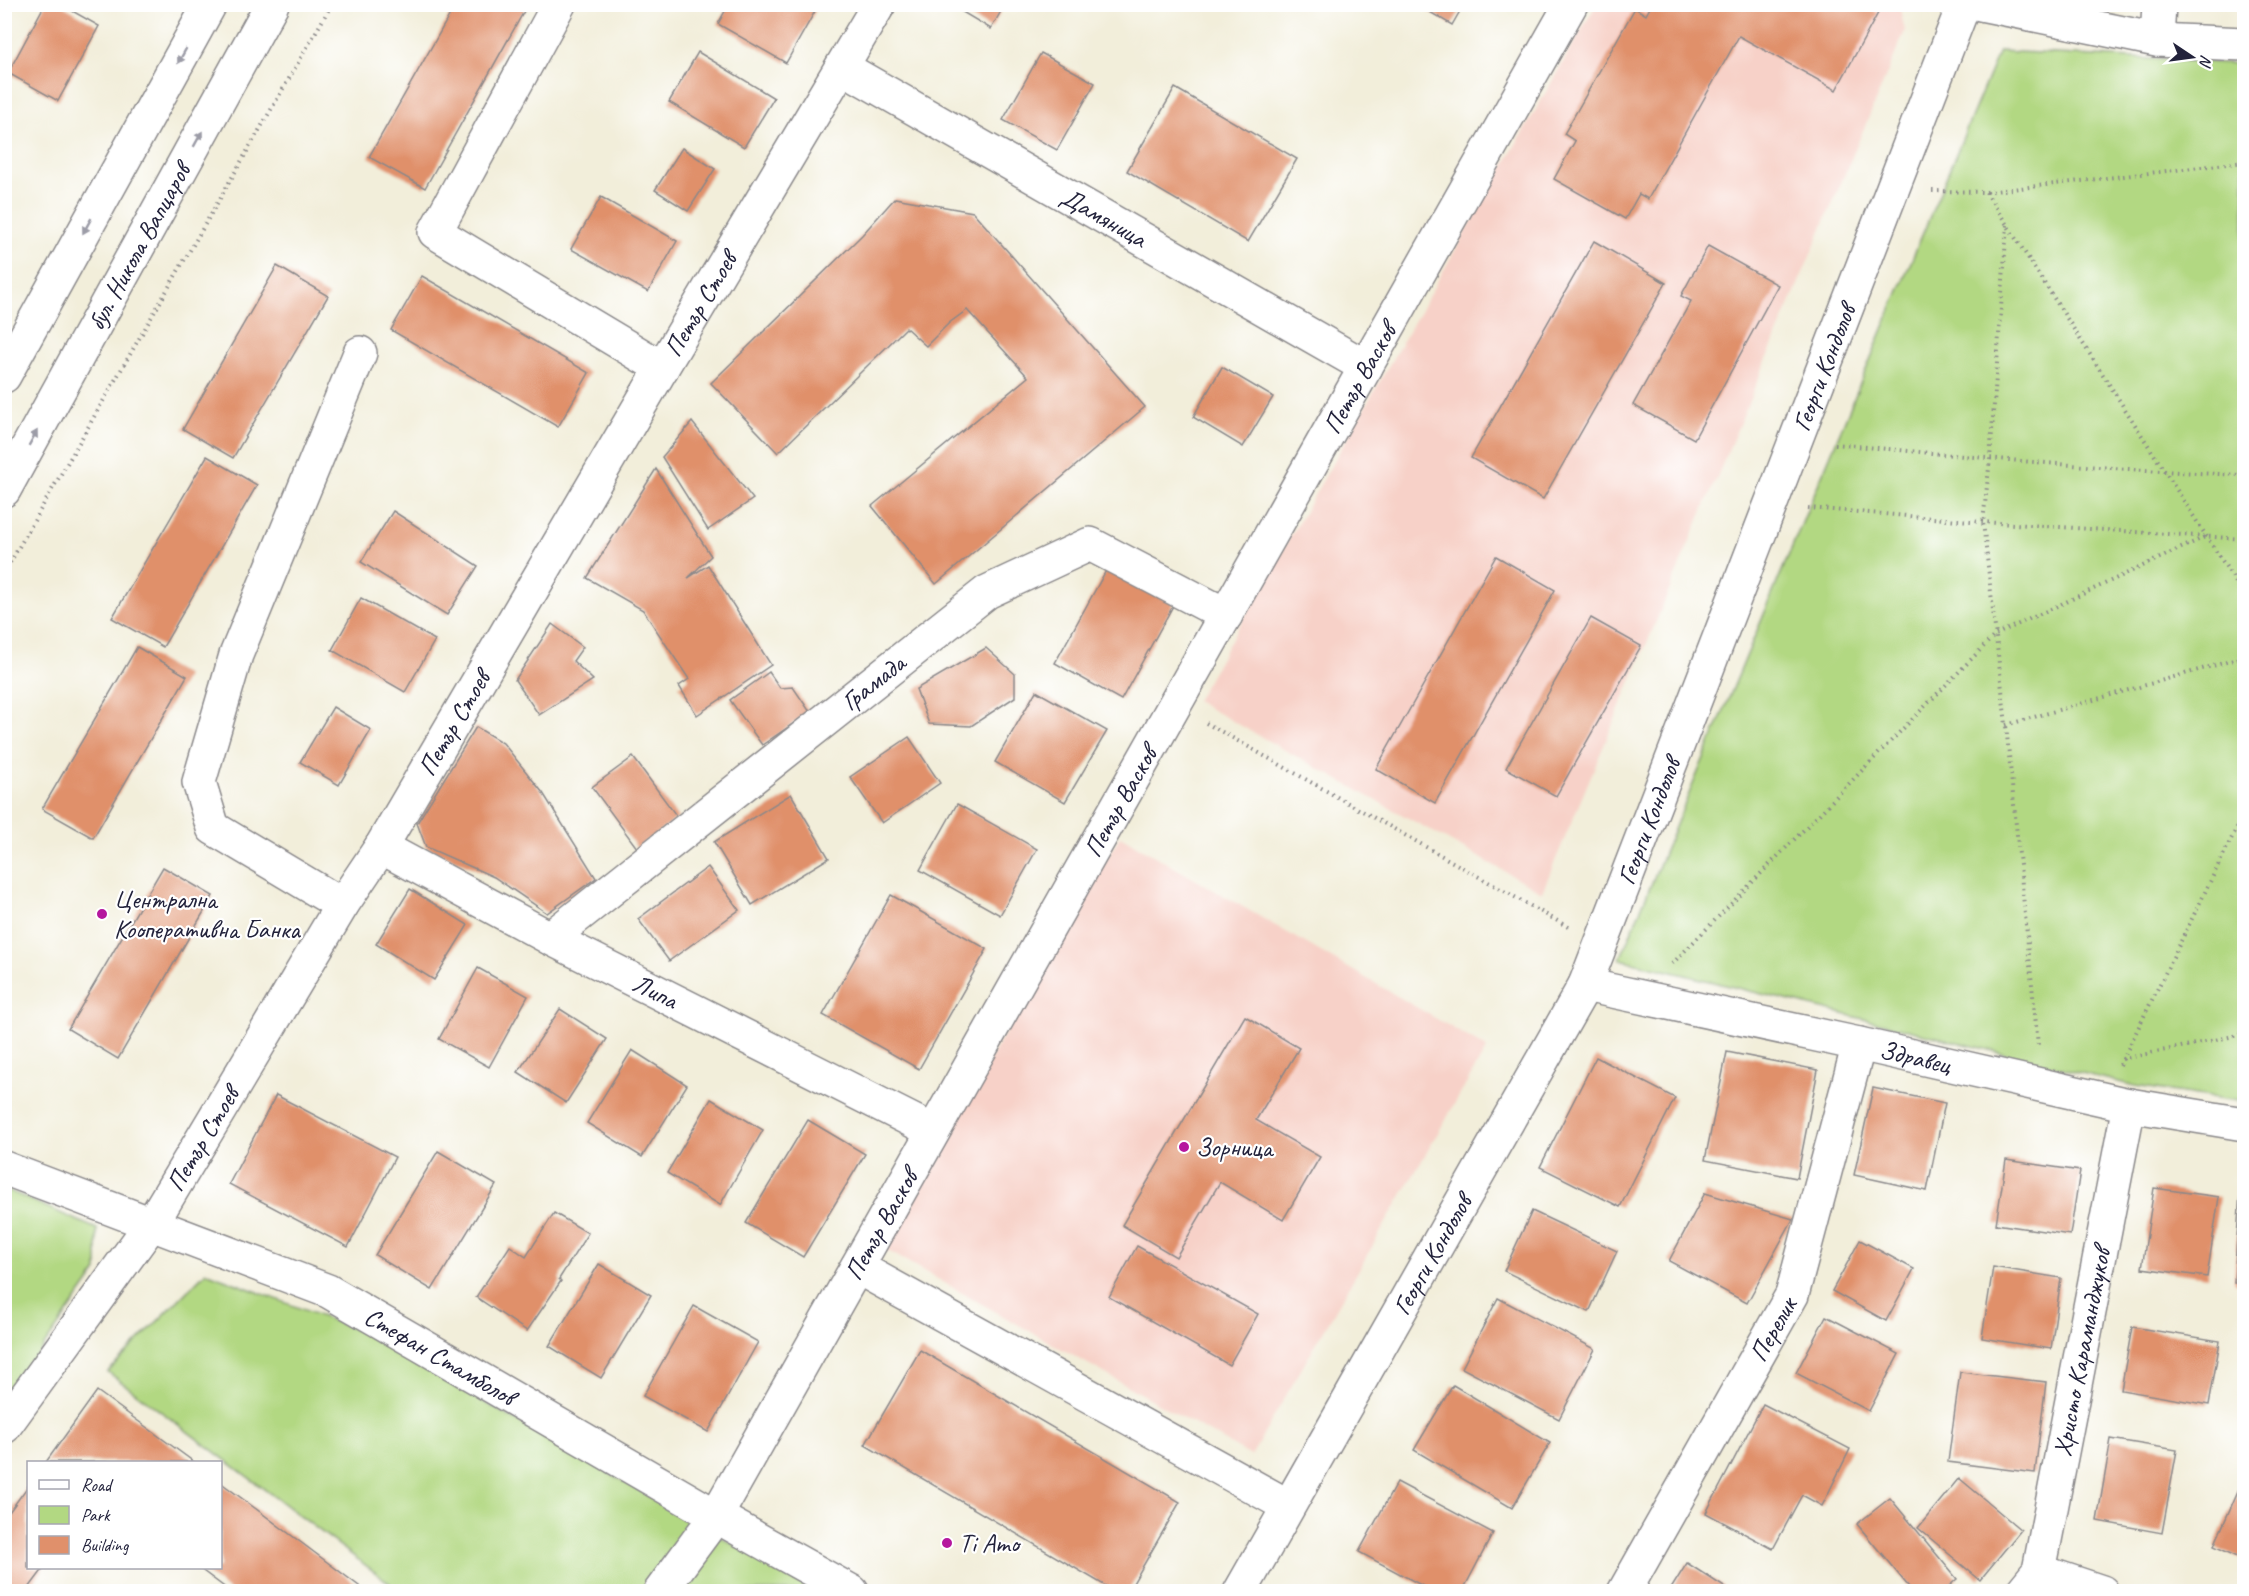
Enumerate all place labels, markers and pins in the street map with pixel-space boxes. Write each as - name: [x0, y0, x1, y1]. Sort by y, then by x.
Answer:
- place label: Централна Кооперативна Банка: [114, 883, 301, 946]
- marker: Централна Кооперативна Банка: [95, 907, 109, 921]
- place label: Зорница: [1196, 1131, 1275, 1164]
- marker: Зорница: [1177, 1140, 1191, 1154]
- place label: Ti Amo: [959, 1527, 1022, 1560]
- marker: Ti Amo: [940, 1536, 954, 1550]

